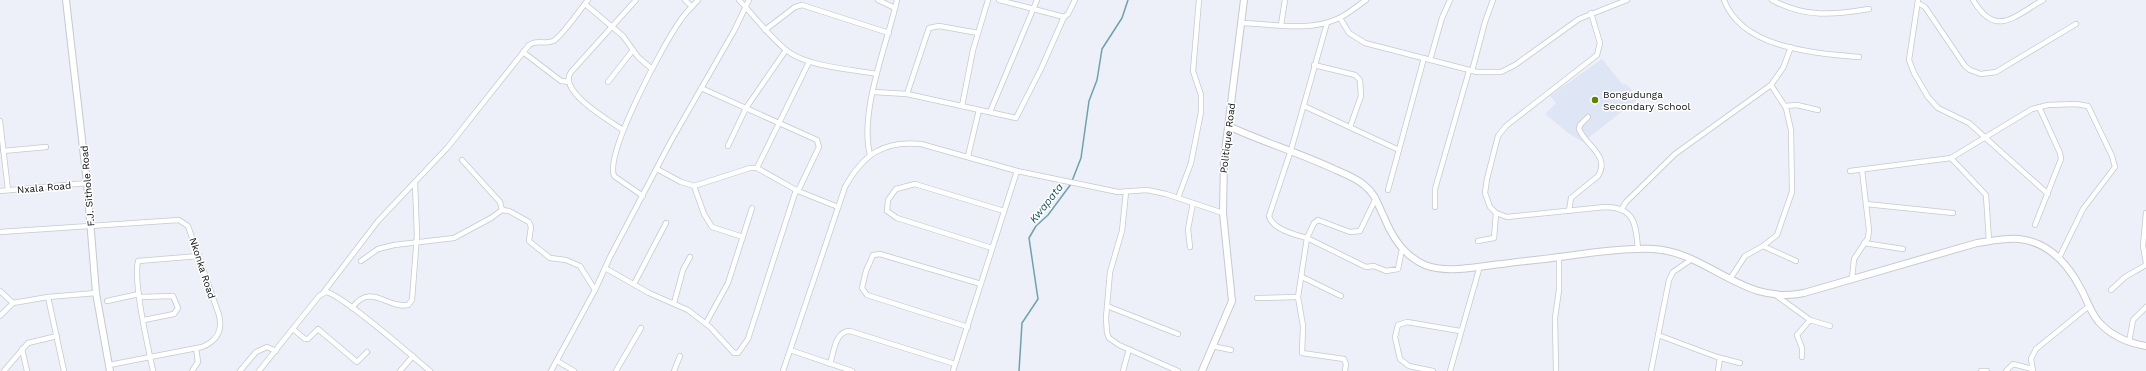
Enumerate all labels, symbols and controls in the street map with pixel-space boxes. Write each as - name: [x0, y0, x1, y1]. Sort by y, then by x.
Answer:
- place label: Bongudunga Secondary School: [1603, 89, 1691, 112]
- marker: Bongudunga Secondary School: [1590, 95, 1600, 105]
- street label: Politique Road: [1218, 102, 1237, 174]
- street label: F.J. Sithole Road: [78, 145, 97, 227]
- street label: Nxala Road: [16, 180, 72, 195]
- water label: Kwapata: [1027, 181, 1066, 226]
- street label: Nkonka Road: [187, 236, 218, 300]

